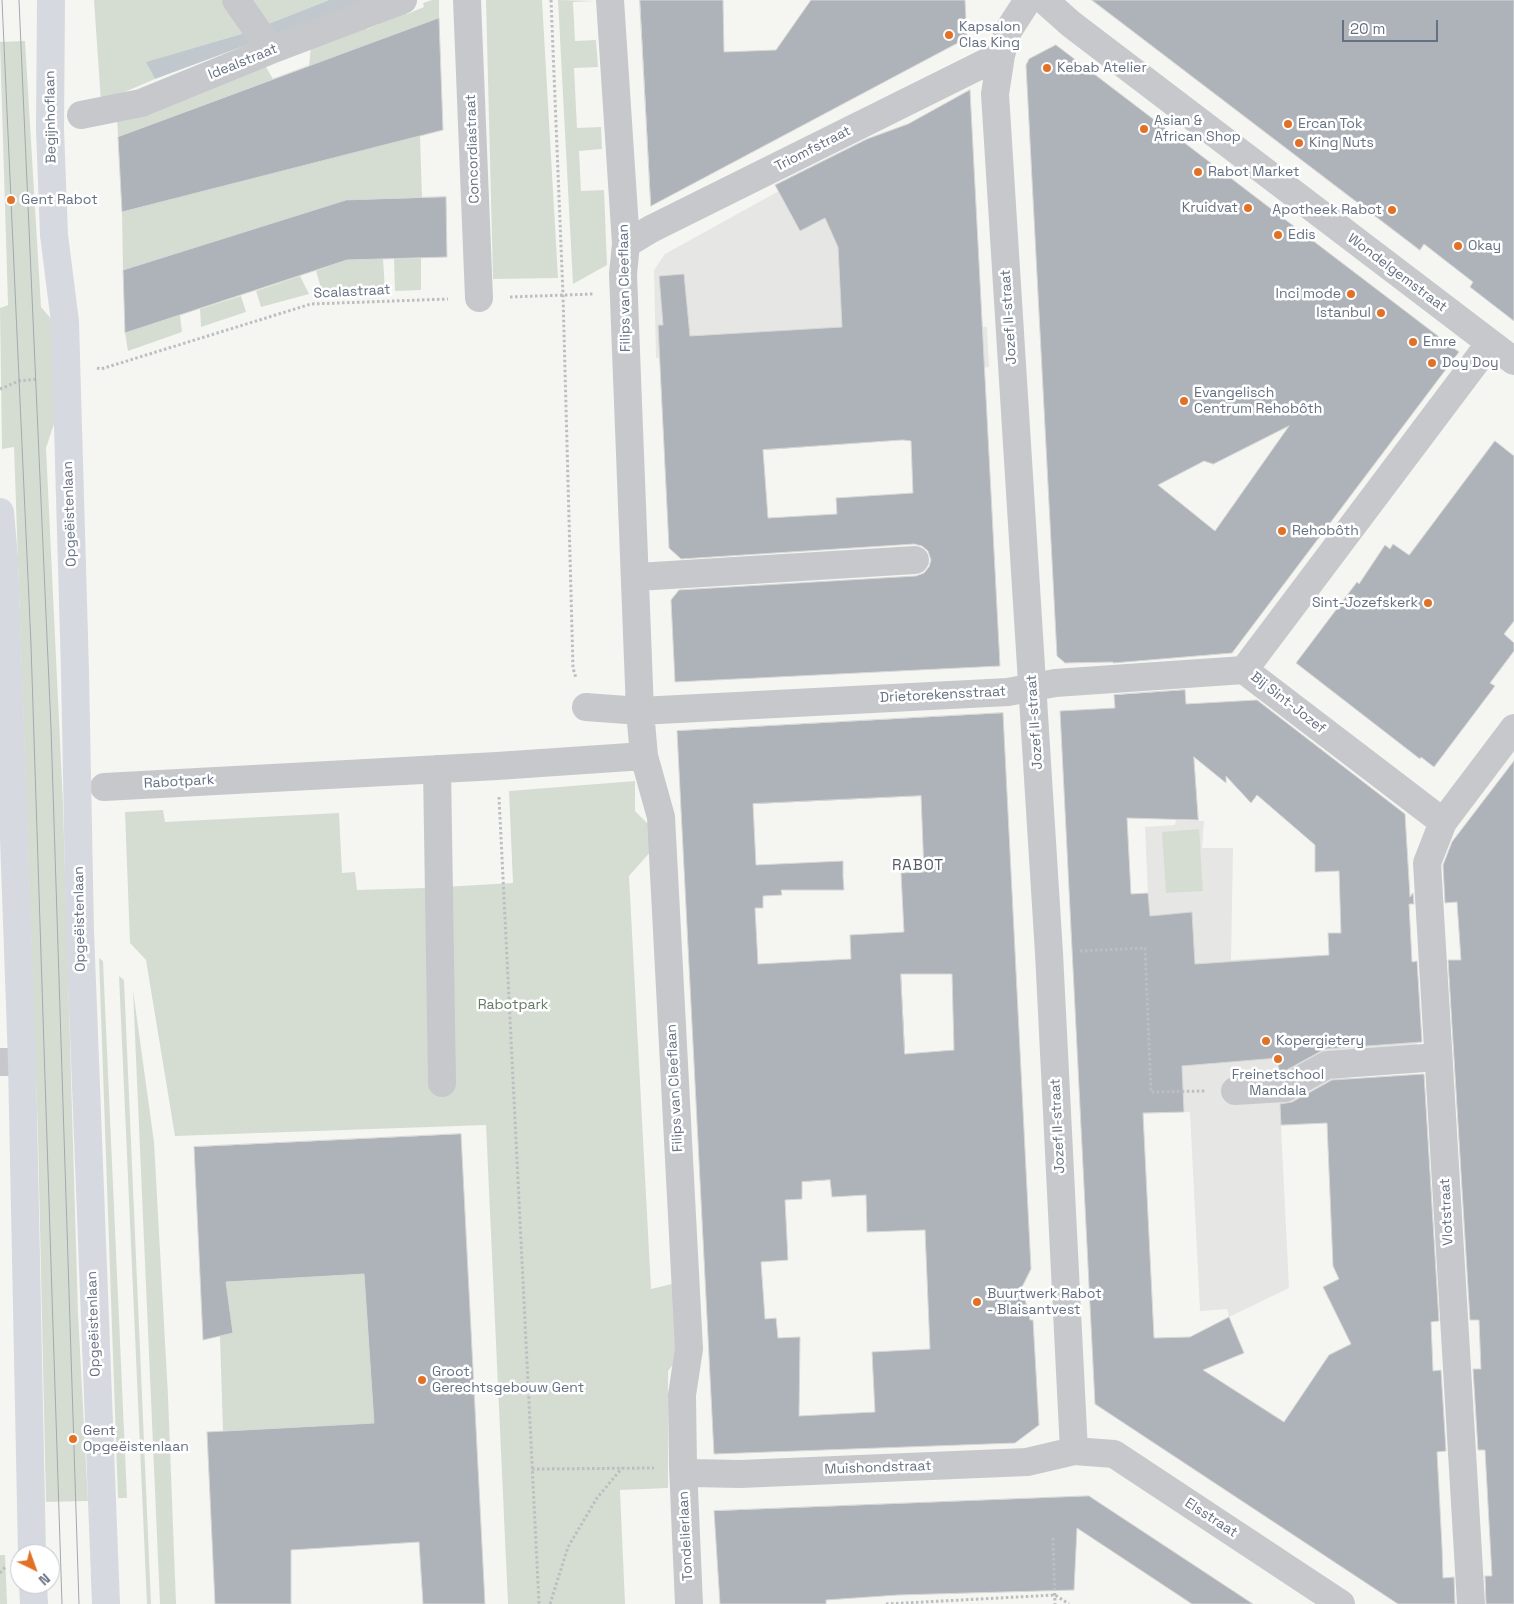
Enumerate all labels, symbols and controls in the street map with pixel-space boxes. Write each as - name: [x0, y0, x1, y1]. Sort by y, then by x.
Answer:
- scale bar: [1344, 10, 1440, 42]
- place label: Kapsalon Clas King: [959, 19, 1021, 52]
- text: 20 m: [1350, 19, 1385, 38]
- marker: Kapsalon Clas King: [943, 29, 955, 41]
- street label: Idealstraat: [206, 41, 280, 83]
- place label: Kebab Atelier: [1057, 60, 1147, 76]
- marker: Kebab Atelier: [1041, 62, 1053, 74]
- street label: Begijnhoflaan: [42, 70, 60, 164]
- street label: Concordiastraat: [463, 94, 483, 204]
- place label: Asian & African Shop: [1154, 113, 1241, 146]
- place label: Ercan Tok: [1298, 116, 1363, 132]
- marker: Ercan Tok: [1282, 118, 1294, 130]
- street label: Triomfstraat: [772, 123, 854, 175]
- marker: Asian & African Shop: [1138, 123, 1150, 135]
- place label: King Nuts: [1309, 135, 1374, 151]
- marker: King Nuts: [1293, 137, 1305, 149]
- place label: Rabot Market: [1208, 164, 1299, 180]
- marker: Rabot Market: [1192, 166, 1204, 178]
- place label: Gent Rabot: [21, 192, 98, 208]
- marker: Gent Rabot: [5, 194, 17, 206]
- place label: Kruidvat: [1182, 200, 1238, 216]
- marker: Kruidvat: [1242, 202, 1254, 214]
- place label: Apotheek Rabot: [1272, 202, 1382, 218]
- marker: Apotheek Rabot: [1386, 204, 1398, 216]
- street label: Filips van Cleeflaan: [615, 224, 635, 352]
- place label: Edis: [1288, 227, 1316, 243]
- marker: Edis: [1272, 229, 1284, 241]
- street label: Wondelgemstraat: [1344, 230, 1450, 316]
- place label: Okay: [1468, 238, 1501, 254]
- marker: Okay: [1452, 240, 1464, 252]
- street label: Jozef II-straat: [997, 269, 1021, 365]
- street label: Scalastraat: [313, 282, 391, 302]
- place label: Inci mode: [1276, 286, 1341, 302]
- marker: Inci mode: [1345, 288, 1357, 300]
- place label: Istanbul: [1316, 305, 1371, 321]
- marker: Istanbul: [1375, 307, 1387, 319]
- place label: Emre: [1423, 334, 1456, 350]
- marker: Emre: [1407, 336, 1419, 348]
- place label: Doy Doy: [1442, 355, 1499, 371]
- marker: Doy Doy: [1426, 357, 1438, 369]
- place label: Evangelisch Centrum Rehobôth: [1194, 385, 1322, 418]
- marker: Evangelisch Centrum Rehobôth: [1178, 395, 1190, 407]
- street label: Opgeëistenlaan: [60, 461, 80, 567]
- place label: Rehobôth: [1292, 523, 1359, 539]
- marker: Rehobôth: [1276, 525, 1288, 537]
- place label: Sint-Jozefskerk: [1312, 595, 1418, 611]
- marker: Sint-Jozefskerk: [1422, 597, 1434, 609]
- street label: Bij Sint-Jozef: [1247, 669, 1329, 737]
- street label: Jozef II-straat: [1023, 674, 1047, 770]
- street label: Drietorekensstraat: [879, 683, 1007, 707]
- street label: Rabotpark: [143, 772, 215, 792]
- district label: RABOT: [891, 857, 945, 875]
- street label: Opgeëistenlaan: [71, 866, 89, 972]
- park label: Rabotpark: [478, 997, 548, 1013]
- street label: Filips van Cleeflaan: [663, 1024, 687, 1152]
- place label: Kopergietery: [1276, 1033, 1364, 1049]
- marker: Kopergietery: [1260, 1035, 1272, 1047]
- marker: Freinetschool Mandala: [1272, 1053, 1284, 1065]
- place label: Freinetschool Mandala: [1232, 1067, 1324, 1100]
- street label: Jozef II-straat: [1047, 1078, 1069, 1174]
- street label: Vlotstraat: [1437, 1178, 1457, 1246]
- street label: Opgeëistenlaan: [84, 1271, 104, 1377]
- place label: Buurtwerk Rabot - Blaisantvest: [987, 1286, 1102, 1318]
- marker: Buurtwerk Rabot - Blaisantvest: [971, 1296, 983, 1308]
- place label: Groot Gerechtsgebouw Gent: [432, 1364, 584, 1396]
- marker: Groot Gerechtsgebouw Gent: [416, 1374, 428, 1386]
- place label: Gent Opgeëistenlaan: [83, 1423, 189, 1455]
- marker: Gent Opgeëistenlaan: [67, 1433, 79, 1445]
- street label: Muishondstraat: [824, 1458, 932, 1478]
- street label: Tondelierlaan: [675, 1491, 697, 1581]
- street label: Elsstraat: [1181, 1495, 1241, 1541]
- north arrow: [10, 1544, 60, 1594]
- text: N: [35, 1570, 54, 1589]

